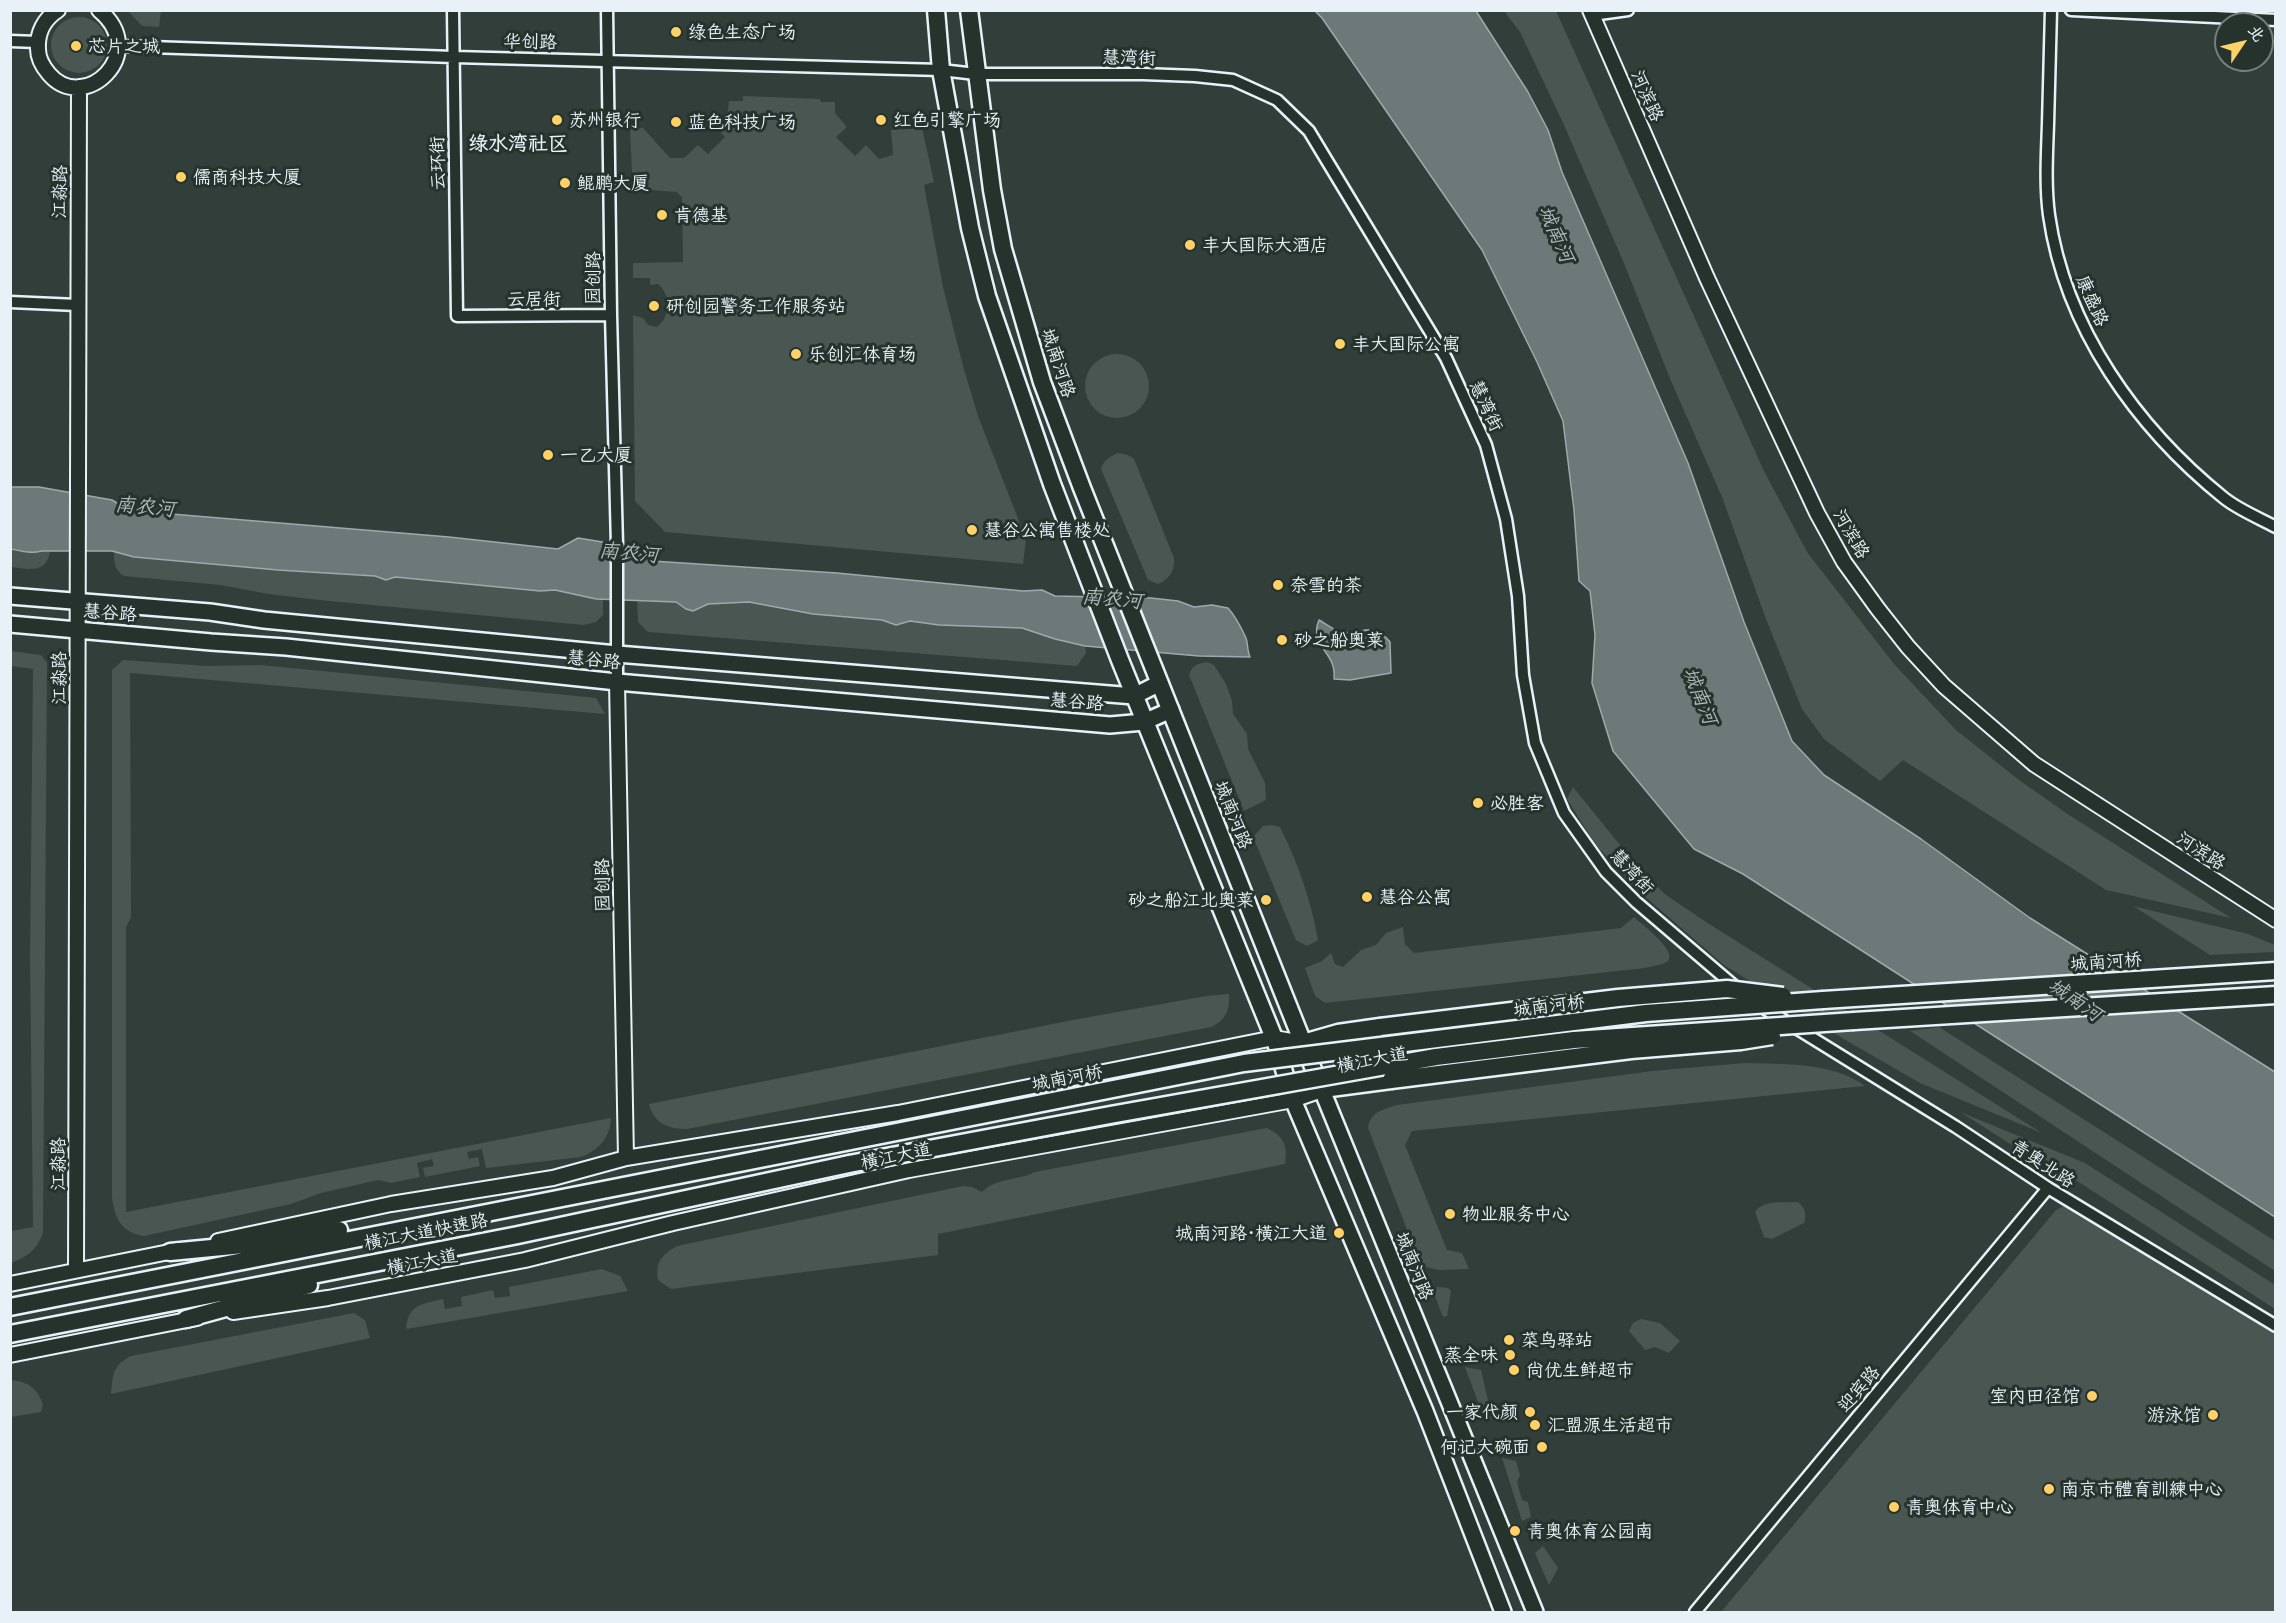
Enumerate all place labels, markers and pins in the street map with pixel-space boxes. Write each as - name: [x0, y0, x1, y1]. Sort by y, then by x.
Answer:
- place label: 绿色生态广场: [688, 21, 796, 43]
- marker: 绿色生态广场: [669, 25, 683, 39]
- place label: 芯片之城: [88, 35, 160, 57]
- marker: 芯片之城: [69, 39, 83, 53]
- place label: 苏州银行: [569, 109, 641, 131]
- place label: 红色引擎广场: [893, 109, 1001, 131]
- place label: 蓝色科技广场: [688, 111, 796, 133]
- marker: 苏州银行: [550, 113, 564, 127]
- marker: 红色引擎广场: [874, 113, 888, 127]
- marker: 蓝色科技广场: [669, 115, 683, 129]
- place label: 儒商科技大厦: [193, 166, 301, 188]
- marker: 儒商科技大厦: [174, 170, 188, 184]
- place label: 鲲鹏大厦: [577, 172, 649, 194]
- marker: 鲲鹏大厦: [558, 176, 572, 190]
- place label: 肯德基: [674, 204, 728, 226]
- marker: 肯德基: [655, 208, 669, 222]
- place label: 丰大国际大酒店: [1202, 234, 1328, 256]
- marker: 丰大国际大酒店: [1183, 238, 1197, 252]
- place label: 研创园警务工作服务站: [666, 295, 846, 317]
- marker: 研创园警务工作服务站: [647, 299, 661, 313]
- place label: 丰大国际公寓: [1352, 333, 1460, 355]
- marker: 丰大国际公寓: [1333, 337, 1347, 351]
- place label: 乐创汇体育场: [808, 343, 916, 365]
- marker: 乐创汇体育场: [789, 347, 803, 361]
- place label: 一乙大厦: [560, 444, 632, 466]
- marker: 一乙大厦: [541, 448, 555, 462]
- place label: 慧谷公寓售楼处: [984, 519, 1110, 541]
- marker: 慧谷公寓售楼处: [965, 523, 979, 537]
- place label: 奈雪的茶: [1290, 574, 1362, 596]
- marker: 奈雪的茶: [1271, 578, 1285, 592]
- place label: 砂之船奥莱: [1294, 629, 1384, 651]
- marker: 砂之船奥莱: [1275, 633, 1289, 647]
- place label: 必胜客: [1490, 792, 1544, 814]
- marker: 必胜客: [1471, 796, 1485, 810]
- place label: 慧谷公寓: [1379, 886, 1451, 908]
- place label: 砂之船江北奥莱: [1128, 889, 1254, 911]
- marker: 慧谷公寓: [1360, 890, 1374, 904]
- marker: 砂之船江北奥莱: [1259, 893, 1273, 907]
- place label: 物业服务中心: [1462, 1203, 1570, 1225]
- marker: 物业服务中心: [1443, 1207, 1457, 1221]
- place label: 城南河路·横江大道: [1175, 1222, 1327, 1244]
- marker: 城南河路·横江大道: [1332, 1226, 1346, 1240]
- place label: 菜鸟驿站: [1521, 1329, 1593, 1351]
- marker: 菜鸟驿站: [1502, 1333, 1516, 1347]
- place label: 蒸全味: [1444, 1344, 1498, 1366]
- marker: 蒸全味: [1503, 1348, 1517, 1362]
- place label: 尚优生鲜超市: [1526, 1359, 1634, 1381]
- marker: 尚优生鲜超市: [1507, 1363, 1521, 1377]
- place label: 室内田径馆: [1990, 1385, 2080, 1407]
- marker: 室内田径馆: [2085, 1389, 2099, 1403]
- place label: 一家代颜: [1446, 1401, 1518, 1423]
- place label: 游泳馆: [2147, 1404, 2201, 1426]
- marker: 一家代颜: [1523, 1405, 1537, 1419]
- marker: 游泳馆: [2206, 1408, 2220, 1422]
- place label: 汇盟源生活超市: [1547, 1414, 1673, 1436]
- marker: 汇盟源生活超市: [1528, 1418, 1542, 1432]
- place label: 何记大碗面: [1440, 1436, 1530, 1458]
- marker: 何记大碗面: [1535, 1440, 1549, 1454]
- place label: 南京市體育訓練中心: [2061, 1478, 2223, 1500]
- marker: 南京市體育訓練中心: [2042, 1482, 2056, 1496]
- place label: 青奥体育中心: [1906, 1496, 2014, 1518]
- marker: 青奥体育中心: [1887, 1500, 1901, 1514]
- place label: 青奥体育公园南: [1527, 1520, 1653, 1542]
- marker: 青奥体育公园南: [1508, 1524, 1522, 1538]

